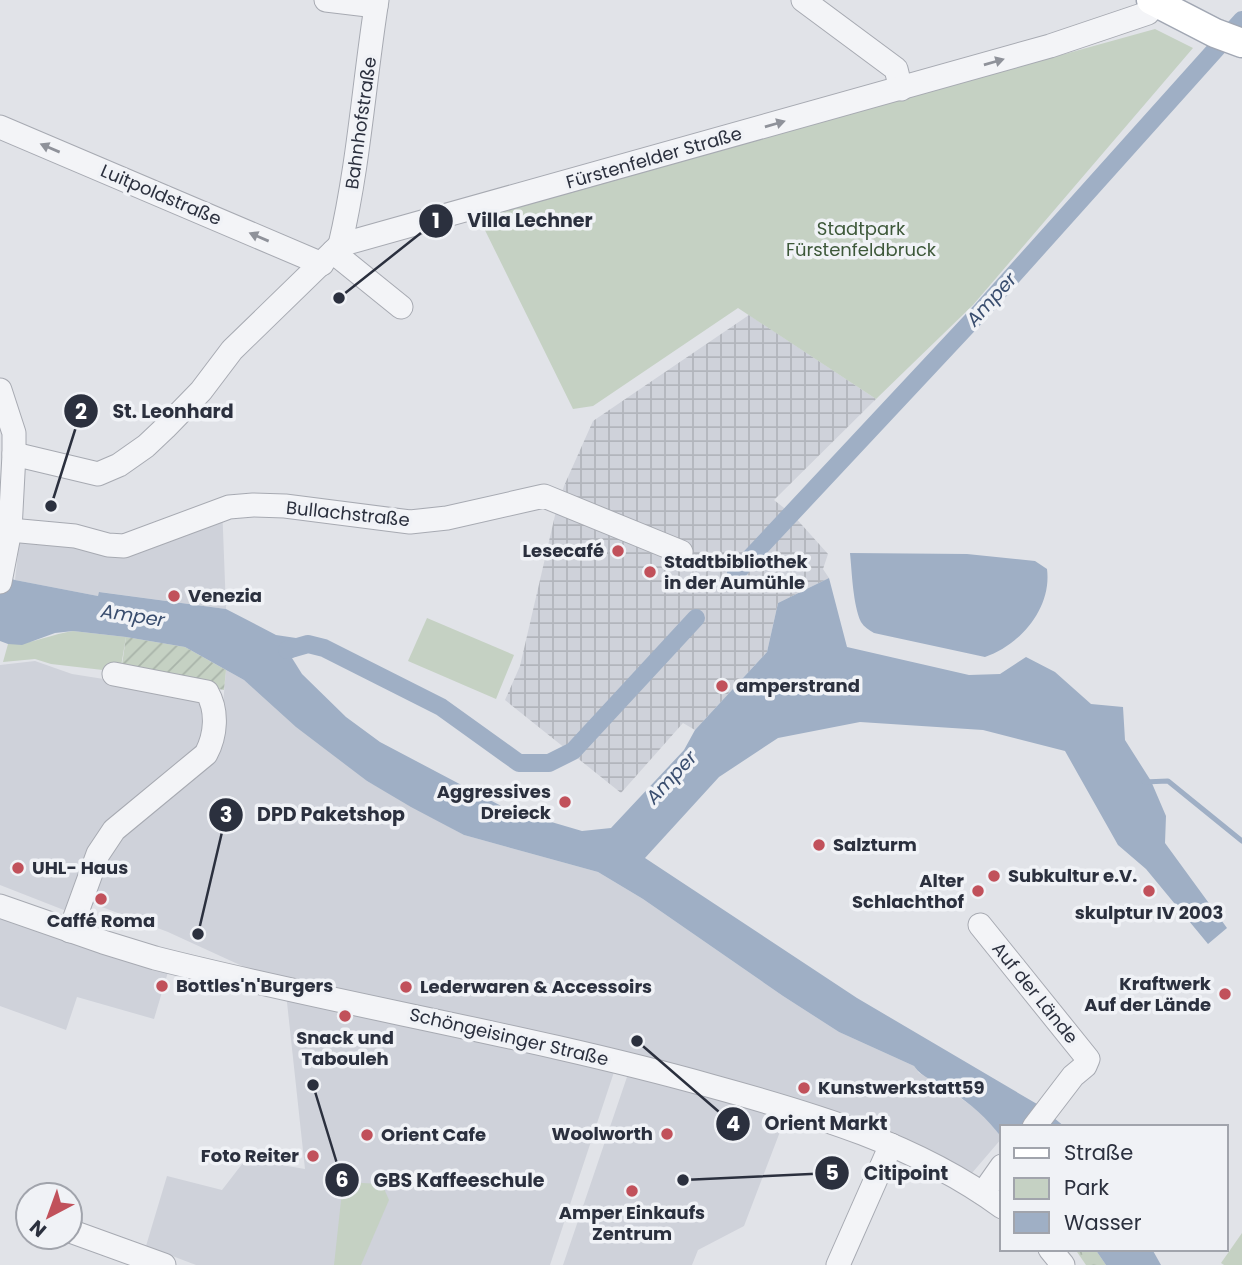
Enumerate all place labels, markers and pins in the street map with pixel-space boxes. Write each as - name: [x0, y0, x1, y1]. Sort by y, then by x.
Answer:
- callout: Villa Lechner: [418, 201, 607, 241]
- callout: St. Leonhard: [64, 391, 248, 431]
- place label: Lesecafé: [523, 538, 604, 563]
- marker: Lesecafé: [610, 543, 626, 559]
- place label: Stadtbibliothek in der Aumühle: [664, 549, 808, 595]
- marker: Stadtbibliothek in der Aumühle: [642, 564, 658, 580]
- place label: Venezia: [188, 583, 262, 608]
- marker: Venezia: [166, 588, 182, 604]
- place label: amperstrand: [736, 673, 860, 698]
- marker: amperstrand: [714, 678, 730, 694]
- place label: Aggressives Dreieck: [437, 779, 552, 825]
- marker: Aggressives Dreieck: [557, 794, 573, 810]
- callout: DPD Paketshop: [208, 795, 419, 835]
- place label: Salzturm: [833, 832, 917, 857]
- marker: Salzturm: [811, 837, 827, 853]
- place label: UHL- Haus: [32, 855, 128, 880]
- marker: UHL- Haus: [10, 860, 26, 876]
- place label: Subkultur e.V.: [1008, 863, 1137, 888]
- place label: Alter Schlachthof: [852, 868, 965, 914]
- marker: Subkultur e.V.: [986, 868, 1002, 884]
- marker: Alter Schlachthof: [970, 883, 986, 899]
- marker: skulptur IV 2003: [1141, 883, 1157, 899]
- marker: Caffé Roma: [93, 891, 109, 907]
- place label: skulptur IV 2003: [1075, 900, 1223, 925]
- place label: Caffé Roma: [47, 908, 155, 933]
- place label: Kraftwerk Auf der Lände: [1084, 971, 1212, 1017]
- place label: Bottles'n'Burgers: [176, 973, 333, 998]
- place label: Lederwaren & Accessoirs: [420, 974, 652, 999]
- marker: Bottles'n'Burgers: [154, 978, 170, 994]
- marker: Lederwaren & Accessoirs: [398, 979, 414, 995]
- marker: Kraftwerk Auf der Lände: [1217, 986, 1233, 1002]
- marker: Snack und Tabouleh: [337, 1008, 353, 1024]
- place label: Snack und Tabouleh: [296, 1025, 394, 1071]
- place label: Kunstwerkstatt59: [818, 1075, 985, 1100]
- marker: Kunstwerkstatt59: [796, 1080, 812, 1096]
- callout: Orient Markt: [715, 1104, 901, 1144]
- place label: Woolworth: [552, 1121, 653, 1146]
- place label: Orient Cafe: [381, 1122, 486, 1147]
- marker: Woolworth: [659, 1126, 675, 1142]
- marker: Orient Cafe: [359, 1127, 375, 1143]
- place label: Foto Reiter: [201, 1143, 299, 1168]
- marker: Foto Reiter: [305, 1148, 321, 1164]
- callout: Citipoint: [815, 1153, 962, 1193]
- callout: GBS Kaffeeschule: [325, 1160, 559, 1200]
- marker: Amper Einkaufs Zentrum: [624, 1183, 640, 1199]
- place label: Amper Einkaufs Zentrum: [559, 1200, 705, 1246]

